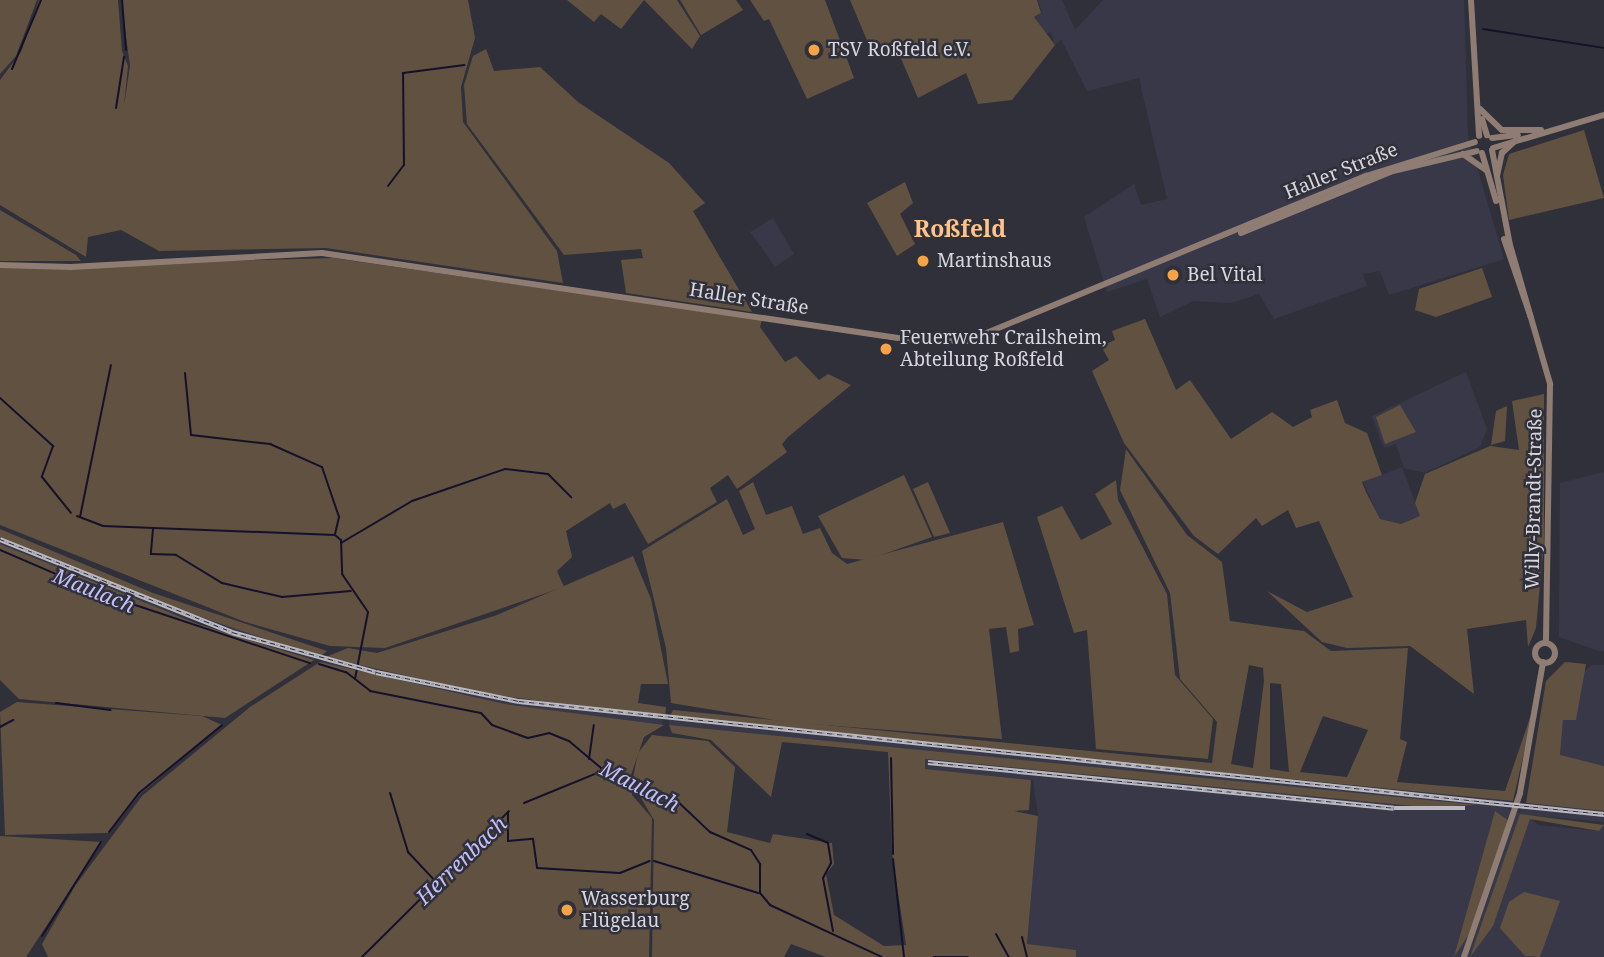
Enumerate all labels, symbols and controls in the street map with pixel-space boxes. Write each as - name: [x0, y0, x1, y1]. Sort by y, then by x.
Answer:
- place label: TSV Roßfeld e.V.: [828, 39, 971, 61]
- marker: TSV Roßfeld e.V.: [806, 42, 822, 58]
- street label: Haller Straße: [1281, 138, 1401, 204]
- district label: Roßfeld: [914, 214, 1006, 242]
- place label: Martinshaus: [937, 250, 1051, 272]
- marker: Martinshaus: [915, 253, 931, 269]
- place label: Bel Vital: [1187, 264, 1263, 286]
- marker: Bel Vital: [1165, 267, 1181, 283]
- street label: Haller Straße: [688, 278, 810, 320]
- place label: Feuerwehr Crailsheim, Abteilung Roßfeld: [900, 327, 1107, 371]
- marker: Feuerwehr Crailsheim, Abteilung Roßfeld: [878, 341, 894, 357]
- street label: Willy-Brandt-Straße: [1521, 408, 1547, 590]
- water label: Maulach: [50, 562, 138, 618]
- water label: Maulach: [596, 755, 684, 817]
- water label: Herrenbach: [411, 811, 511, 909]
- place label: Wasserburg Flügelau: [581, 888, 689, 932]
- marker: Wasserburg Flügelau: [559, 902, 575, 918]

